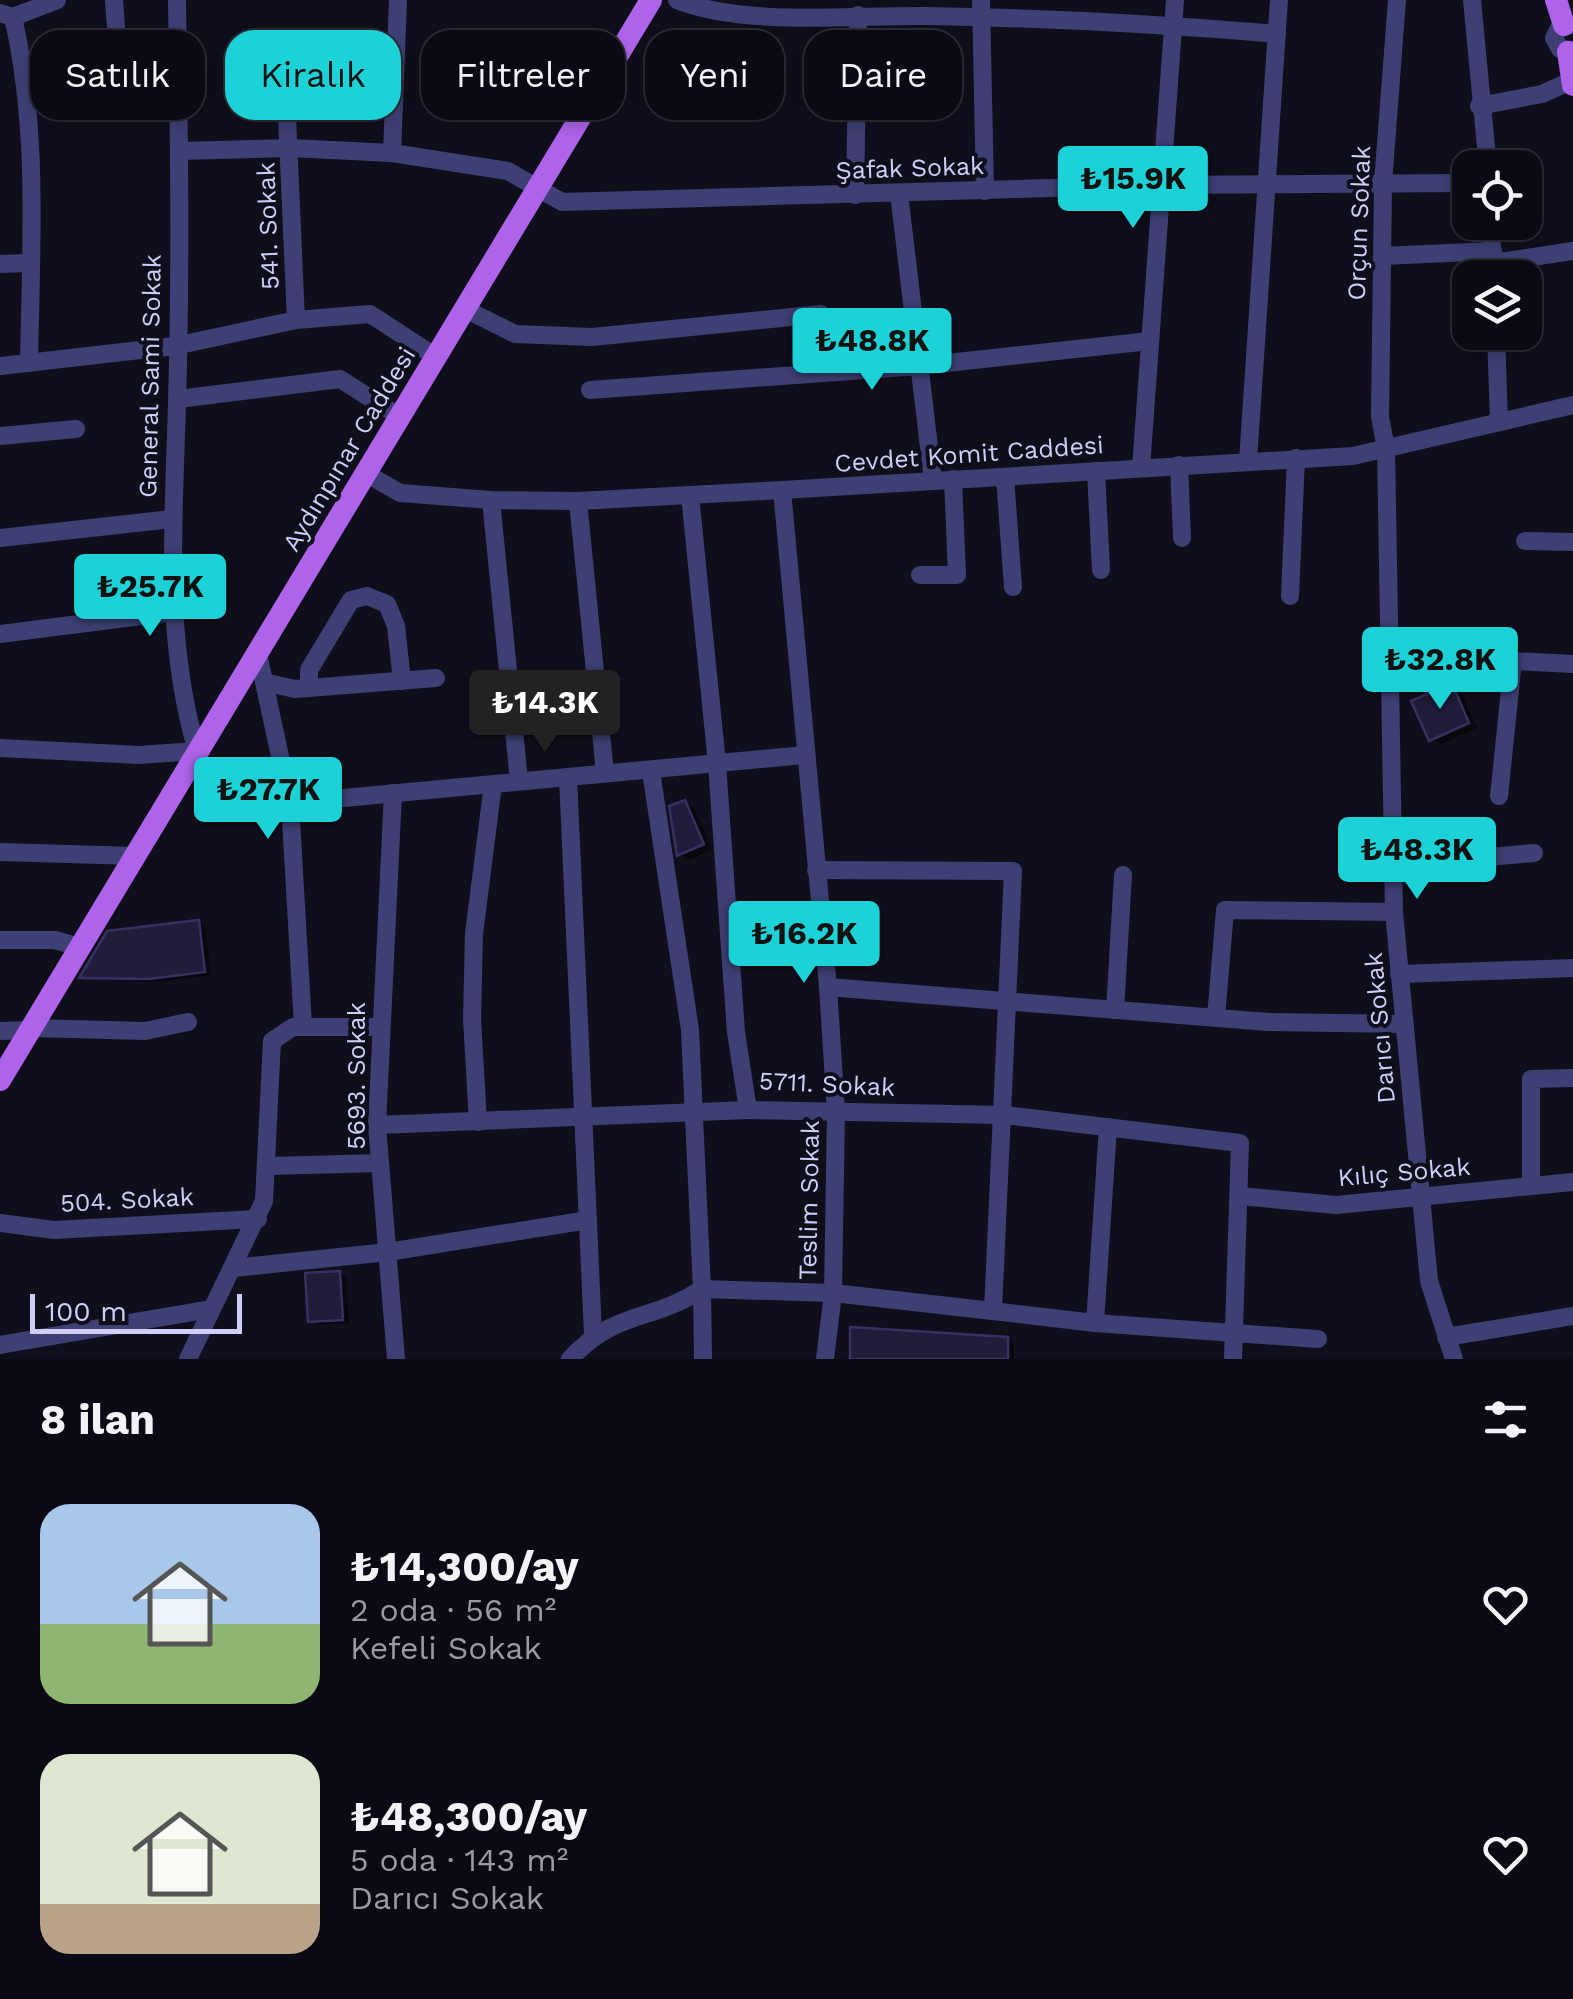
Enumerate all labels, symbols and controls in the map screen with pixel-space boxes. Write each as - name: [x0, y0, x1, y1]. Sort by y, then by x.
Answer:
- chip: Satılık: [30, 30, 205, 120]
- chip: Kiralık: [225, 30, 401, 120]
- chip: Filtreler: [421, 30, 625, 120]
- chip: Yeni: [645, 30, 784, 120]
- chip: Daire: [804, 30, 962, 120]
- street label: Orçun Sokak: [1342, 145, 1376, 301]
- pin: ₺15.9K: [1052, 146, 1214, 231]
- map controls: [1452, 150, 1542, 350]
- button: locate: [1452, 150, 1542, 240]
- street label: Şafak Sokak: [835, 151, 985, 185]
- text: ₺15.9K: [1080, 159, 1186, 197]
- street label: 541. Sokak: [251, 162, 285, 290]
- street label: General Sami Sokak: [133, 254, 167, 498]
- button: layers: [1452, 260, 1542, 350]
- pin: ₺48.8K: [791, 308, 953, 393]
- text: ₺48.8K: [815, 321, 929, 359]
- street label: Aydınpınar Caddesi: [277, 342, 421, 556]
- street label: Cevdet Komit Caddesi: [833, 430, 1105, 478]
- pin: ₺25.7K: [69, 554, 231, 639]
- text: ₺25.7K: [96, 567, 204, 605]
- pin: ₺32.8K: [1359, 627, 1521, 712]
- text: ₺32.8K: [1384, 640, 1496, 678]
- pin: ₺14.3K: [464, 670, 626, 755]
- text: ₺14.3K: [491, 683, 599, 721]
- pin: ₺27.7K: [187, 757, 349, 842]
- text: ₺27.7K: [216, 770, 320, 808]
- pin: ₺48.3K: [1336, 817, 1498, 902]
- text: ₺48.3K: [1360, 830, 1474, 868]
- pin: ₺16.2K: [723, 901, 885, 986]
- text: ₺16.2K: [751, 914, 857, 952]
- street label: Darıcı Sokak: [1359, 951, 1401, 1105]
- street label: 5693. Sokak: [342, 1002, 371, 1150]
- street label: 5711. Sokak: [758, 1066, 896, 1102]
- street label: Teslim Sokak: [793, 1120, 825, 1280]
- street label: Kılıç Sokak: [1336, 1152, 1472, 1192]
- street label: 504. Sokak: [60, 1182, 194, 1218]
- scale bar: [30, 1289, 242, 1334]
- text: 100 m: [45, 1295, 127, 1328]
- icon: filters: [1478, 1392, 1533, 1447]
- text: 8 ilan: [40, 1395, 155, 1444]
- text: ₺14,300/ay: [350, 1542, 579, 1591]
- icon: home: [120, 1544, 240, 1664]
- icon: heart: [1478, 1577, 1533, 1632]
- text: 2 oda · 56 m²: [350, 1591, 556, 1629]
- text: Kefeli Sokak: [350, 1629, 542, 1667]
- text: ₺48,300/ay: [350, 1792, 587, 1841]
- icon: home: [120, 1794, 240, 1914]
- icon: heart: [1478, 1827, 1533, 1882]
- text: 5 oda · 143 m²: [350, 1841, 568, 1879]
- text: Darıcı Sokak: [350, 1879, 544, 1917]

